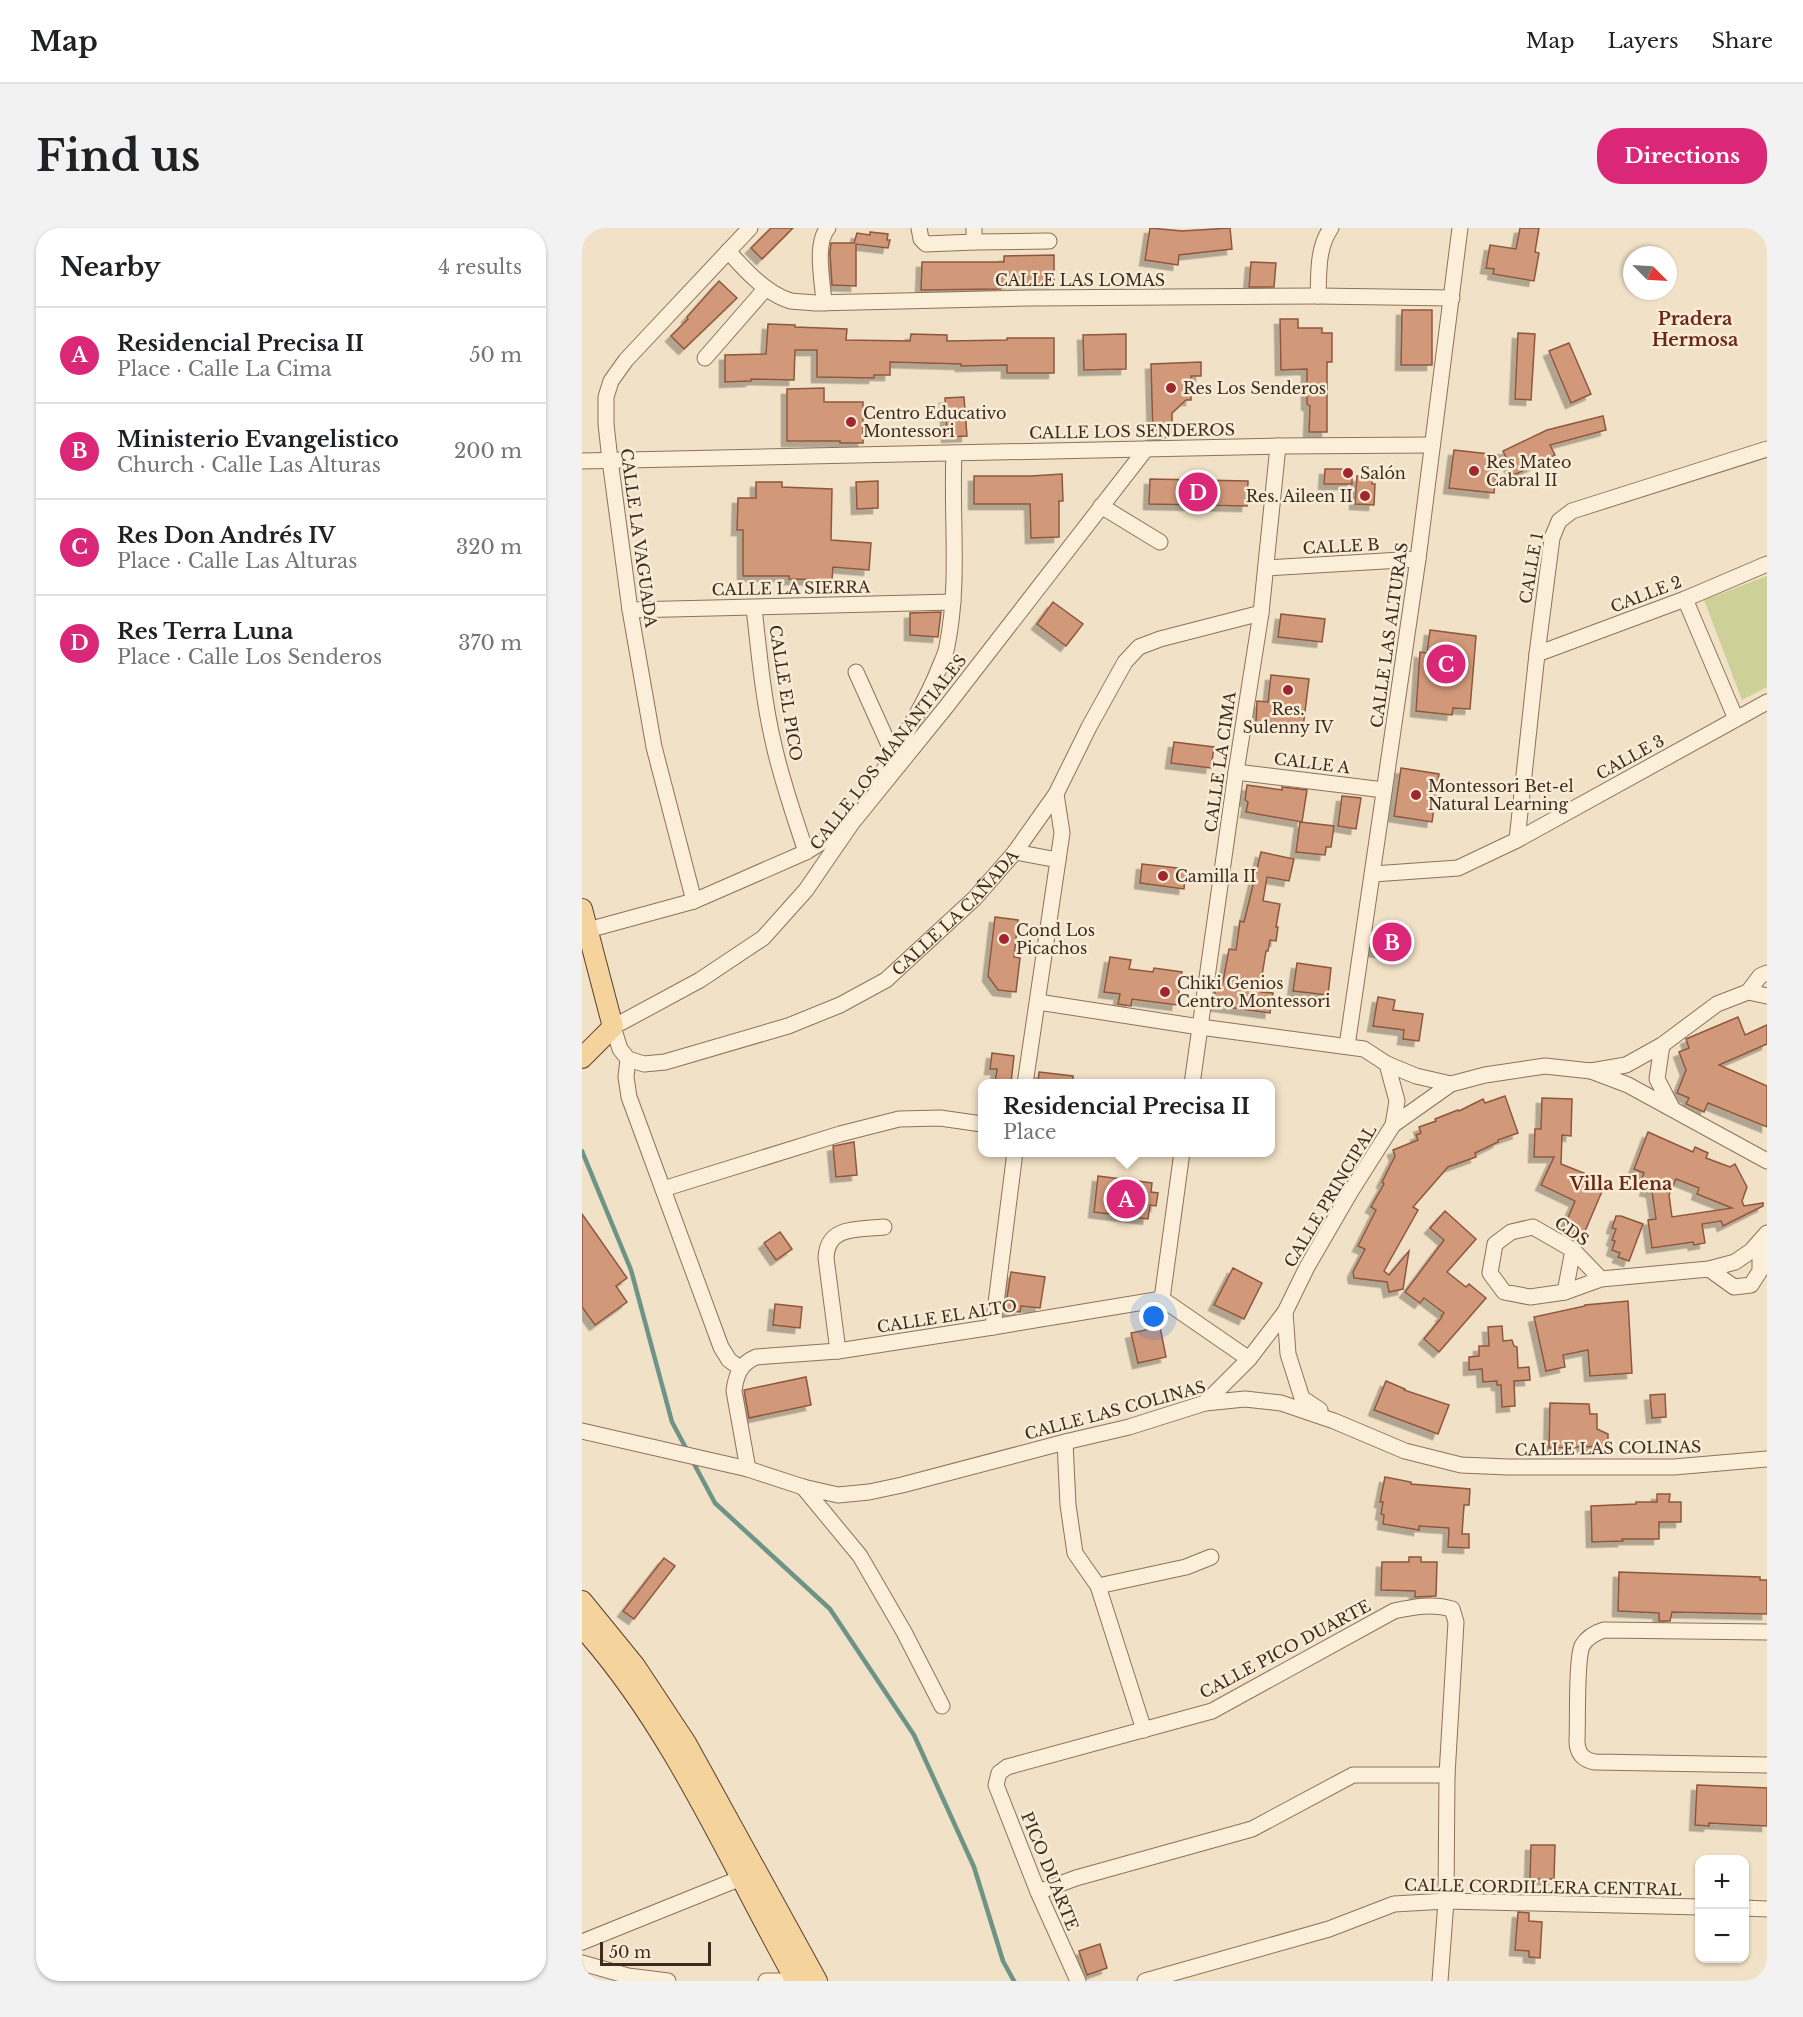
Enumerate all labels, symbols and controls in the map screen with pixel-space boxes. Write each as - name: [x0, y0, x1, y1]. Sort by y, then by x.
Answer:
- text: Map: [30, 24, 98, 59]
- text: Map: [1526, 28, 1575, 54]
- text: Layers: [1608, 28, 1679, 54]
- text: Share: [1712, 28, 1773, 54]
- button: Directions: [1597, 128, 1767, 184]
- text: Find us: [36, 130, 200, 182]
- north arrow: [1623, 246, 1677, 300]
- text: Nearby: [60, 251, 161, 283]
- text: 4 results: [438, 255, 522, 279]
- street label: CALLE LAS LOMAS: [995, 270, 1165, 290]
- district label: Pradera Hermosa: [1652, 308, 1739, 351]
- text: Residencial Precisa II: [117, 330, 364, 357]
- text: A: [71, 343, 88, 367]
- text: 50 m: [469, 343, 522, 367]
- text: Place · Calle La Cima: [117, 357, 332, 381]
- place label: Res Los Senderos: [1183, 378, 1326, 398]
- marker: Res Los Senderos: [1164, 381, 1178, 395]
- place label: Centro Educativo Montessori: [863, 403, 1006, 441]
- marker: Centro Educativo Montessori: [844, 415, 858, 429]
- street label: CALLE LOS SENDEROS: [1029, 419, 1235, 443]
- text: Ministerio Evangelistico: [117, 426, 399, 453]
- text: B: [72, 439, 87, 463]
- text: 200 m: [454, 439, 522, 463]
- street label: CALLE LA VAGUADA: [617, 447, 662, 629]
- place label: Res Mateo Cabral II: [1486, 452, 1572, 490]
- text: Church · Calle Las Alturas: [117, 453, 381, 477]
- place label: Salón: [1360, 463, 1406, 483]
- marker: Res Mateo Cabral II: [1467, 464, 1481, 478]
- marker: Salón: [1341, 466, 1355, 480]
- pin: D: [1178, 470, 1218, 514]
- place label: Res. Aileen II: [1246, 486, 1353, 506]
- marker: Res. Aileen II: [1358, 489, 1372, 503]
- text: Res Don Andrés IV: [117, 522, 335, 549]
- street label: CALLE 1: [1515, 531, 1547, 605]
- street label: CALLE B: [1302, 534, 1380, 558]
- text: C: [71, 535, 88, 559]
- text: 320 m: [456, 535, 522, 559]
- street label: CALLE LAS ALTURAS: [1366, 541, 1412, 729]
- text: Place · Calle Las Alturas: [117, 549, 357, 573]
- street label: CALLE 2: [1608, 571, 1684, 617]
- street label: CALLE LA SIERRA: [711, 577, 871, 599]
- text: Res Terra Luna: [117, 618, 294, 645]
- street label: CALLE EL PICO: [765, 624, 807, 762]
- text: D: [70, 631, 89, 655]
- text: 370 m: [458, 631, 522, 655]
- pin: C: [1426, 642, 1466, 686]
- text: Place · Calle Los Senderos: [117, 645, 382, 669]
- street label: CALLE LOS MANANTIALES: [805, 650, 971, 854]
- marker: Res. Sulenny IV: [1281, 683, 1295, 697]
- street label: CALLE LA CIMA: [1200, 690, 1240, 834]
- place label: Res. Sulenny IV: [1243, 699, 1334, 737]
- street label: CALLE 3: [1593, 730, 1667, 784]
- street label: CALLE A: [1273, 748, 1352, 778]
- place label: Montessori Bet-el Natural Learning: [1428, 776, 1574, 814]
- marker: Montessori Bet-el Natural Learning: [1409, 788, 1423, 802]
- street label: CALLE LA CAÑADA: [888, 845, 1023, 980]
- place label: Camilla II: [1175, 866, 1256, 886]
- marker: Camilla II: [1156, 869, 1170, 883]
- place label: Cond Los Picachos: [1016, 920, 1095, 958]
- pin: B: [1372, 920, 1412, 964]
- marker: Cond Los Picachos: [997, 932, 1011, 946]
- place label: Chiki Genios Centro Montessori: [1177, 973, 1331, 1011]
- marker: Chiki Genios Centro Montessori: [1158, 985, 1172, 999]
- popup: [978, 1079, 1275, 1157]
- text: Residencial Precisa II: [1003, 1093, 1250, 1120]
- text: Place: [1003, 1120, 1056, 1144]
- street label: CALLE PRINCIPAL: [1280, 1121, 1381, 1271]
- district label: Villa Elena: [1569, 1173, 1673, 1195]
- pin: A: [1106, 1176, 1146, 1222]
- street label: CDS: [1551, 1212, 1593, 1250]
- street label: CALLE EL ALTO: [876, 1295, 1018, 1337]
- your location: [1139, 1302, 1168, 1331]
- street label: CALLE LAS COLINAS: [1022, 1376, 1208, 1444]
- street label: CALLE LAS COLINAS: [1515, 1436, 1701, 1460]
- street label: CALLE PICO DUARTE: [1196, 1595, 1374, 1703]
- street label: PICO DUARTE: [1017, 1809, 1083, 1933]
- map controls: [1695, 1855, 1749, 1963]
- button: +: [1695, 1855, 1749, 1909]
- street label: CALLE CORDILLERA CENTRAL: [1404, 1875, 1682, 1899]
- button: −: [1695, 1909, 1749, 1963]
- scale bar: [600, 1939, 711, 1966]
- text: 50 m: [609, 1942, 651, 1962]

